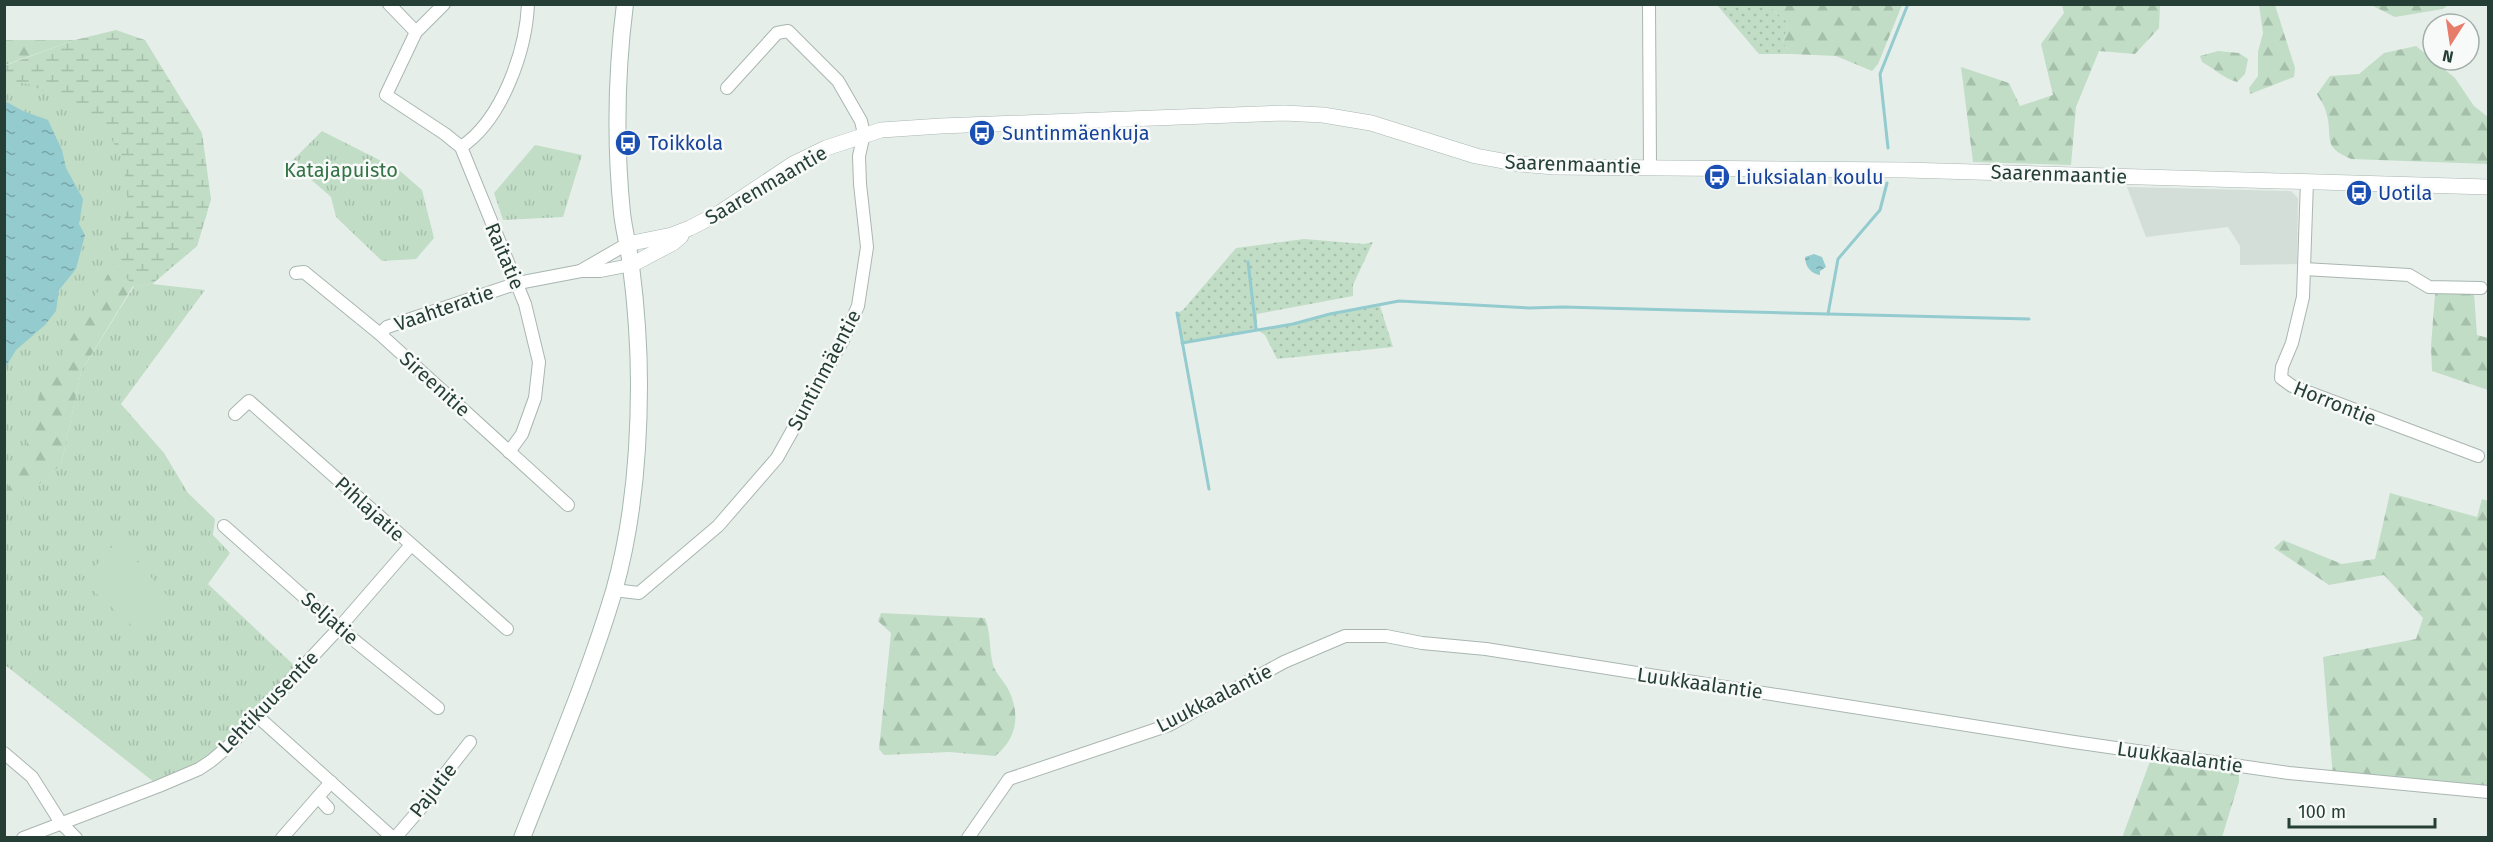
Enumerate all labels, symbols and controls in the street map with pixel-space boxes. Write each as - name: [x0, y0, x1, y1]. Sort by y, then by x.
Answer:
- north arrow: [2421, 12, 2481, 72]
- text: N: [2441, 46, 2455, 67]
- bus stop icon: Suntinmäenkuja: [967, 118, 997, 148]
- place label: Suntinmäenkuja: [1002, 121, 1150, 145]
- bus stop icon: Toikkola: [613, 128, 643, 158]
- place label: Toikkola: [648, 131, 723, 155]
- street label: Saarenmaantie: [701, 140, 831, 230]
- street label: Saarenmaantie: [1504, 150, 1642, 178]
- park label: Katajapuisto: [284, 158, 398, 182]
- street label: Saarenmaantie: [1990, 160, 2128, 188]
- bus stop icon: Liuksialan koulu: [1702, 162, 1732, 192]
- place label: Liuksialan koulu: [1736, 165, 1884, 189]
- bus stop icon: Uotila: [2344, 178, 2374, 208]
- place label: Uotila: [2378, 181, 2432, 205]
- street label: Raitatie: [480, 219, 530, 293]
- street label: Vaahteratie: [391, 280, 497, 336]
- street label: Suntinmäentie: [782, 306, 866, 434]
- street label: Sireenitie: [395, 346, 475, 422]
- street label: Horrontie: [2290, 376, 2380, 430]
- street label: Pihlajatie: [330, 471, 410, 547]
- street label: Seljatie: [297, 587, 363, 649]
- street label: Lehtikuusentie: [213, 645, 323, 759]
- street label: Luukkaalantie: [1152, 659, 1276, 737]
- street label: Luukkaalantie: [1636, 662, 1764, 704]
- street label: Luukkaalantie: [2116, 736, 2244, 778]
- street label: Pajutie: [404, 758, 462, 822]
- scale bar: [2289, 791, 2434, 829]
- text: 100 m: [2298, 801, 2346, 823]

